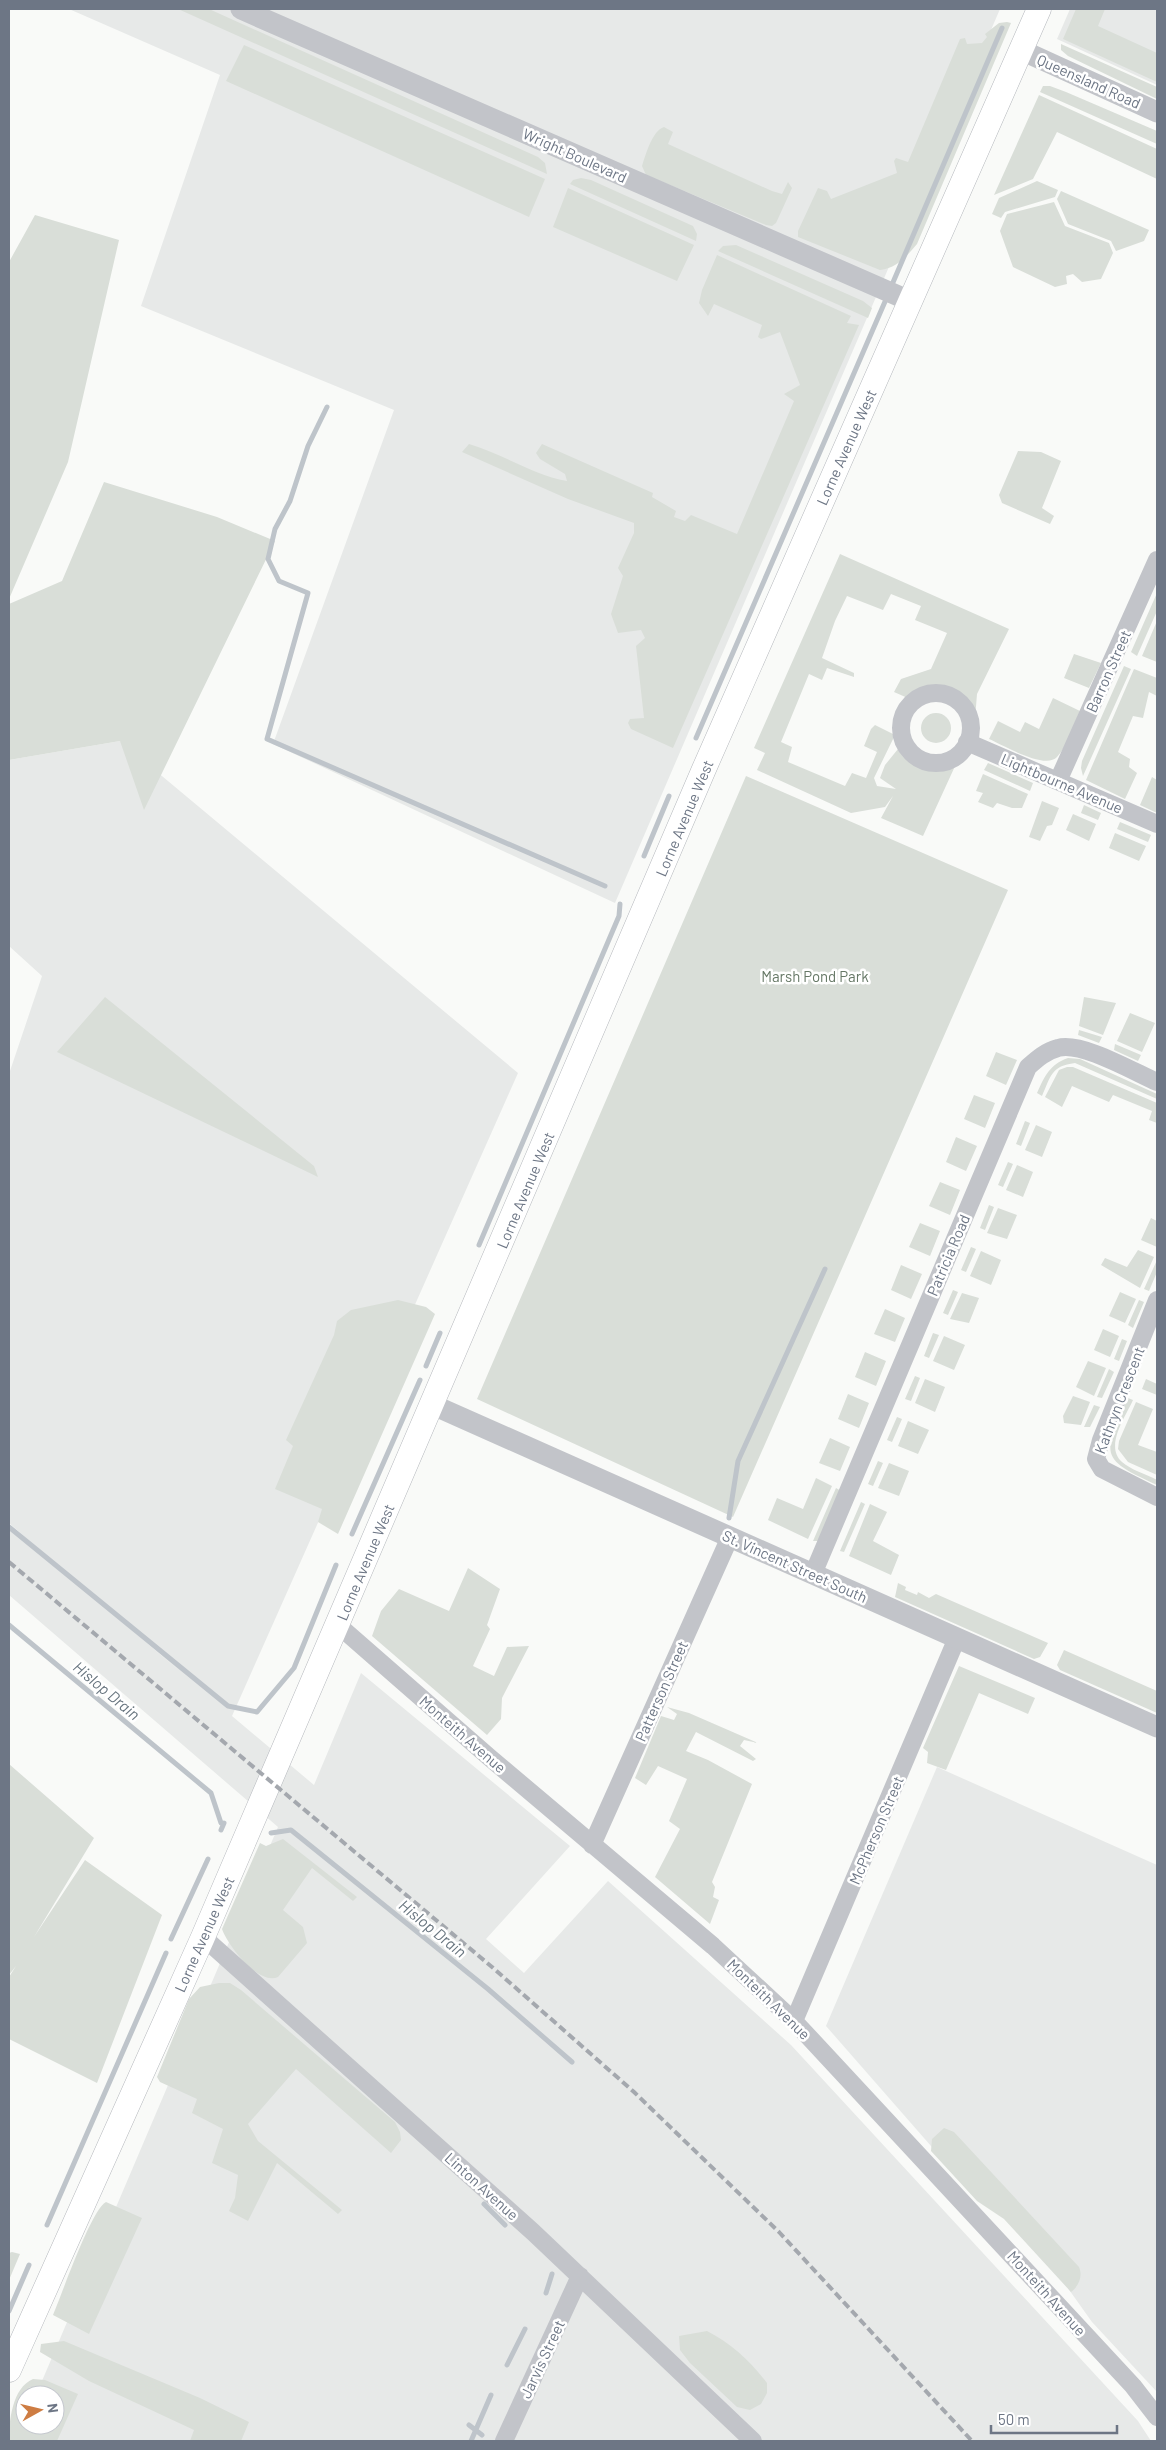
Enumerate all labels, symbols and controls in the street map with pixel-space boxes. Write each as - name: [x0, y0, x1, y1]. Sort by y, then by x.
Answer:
- street label: Queensland Road: [1034, 50, 1144, 112]
- street label: Wright Boulevard: [520, 124, 630, 186]
- street label: Lorne Avenue West: [812, 386, 880, 508]
- street label: Barron Street: [1082, 627, 1134, 715]
- street label: Lightbourne Avenue: [998, 749, 1126, 817]
- street label: Lorne Avenue West: [651, 757, 717, 879]
- park label: Marsh Pond Park: [761, 967, 869, 985]
- street label: Lorne Avenue West: [492, 1129, 558, 1251]
- street label: Patricia Road: [923, 1212, 973, 1298]
- street label: Kathryn Crescent: [1090, 1344, 1148, 1456]
- street label: Lorne Avenue West: [332, 1501, 398, 1623]
- street label: St. Vincent Street South: [720, 1526, 870, 1606]
- street label: Patterson Street: [631, 1638, 691, 1744]
- water label: Hislop Drain: [70, 1657, 144, 1723]
- street label: Monteith Avenue: [416, 1692, 510, 1776]
- street label: McPherson Street: [845, 1773, 907, 1887]
- street label: Lorne Avenue West: [170, 1873, 238, 1995]
- water label: Hislop Drain: [395, 1895, 471, 1961]
- street label: Monteith Avenue: [724, 1955, 814, 2043]
- street label: Linton Avenue: [442, 2148, 522, 2224]
- street label: Monteith Avenue: [1004, 2247, 1090, 2339]
- street label: Jarvis Street: [516, 2317, 568, 2401]
- north arrow: [15, 2385, 65, 2435]
- text: N: [44, 2402, 62, 2414]
- scale bar: [991, 2402, 1117, 2434]
- text: 50 m: [998, 2410, 1030, 2428]

